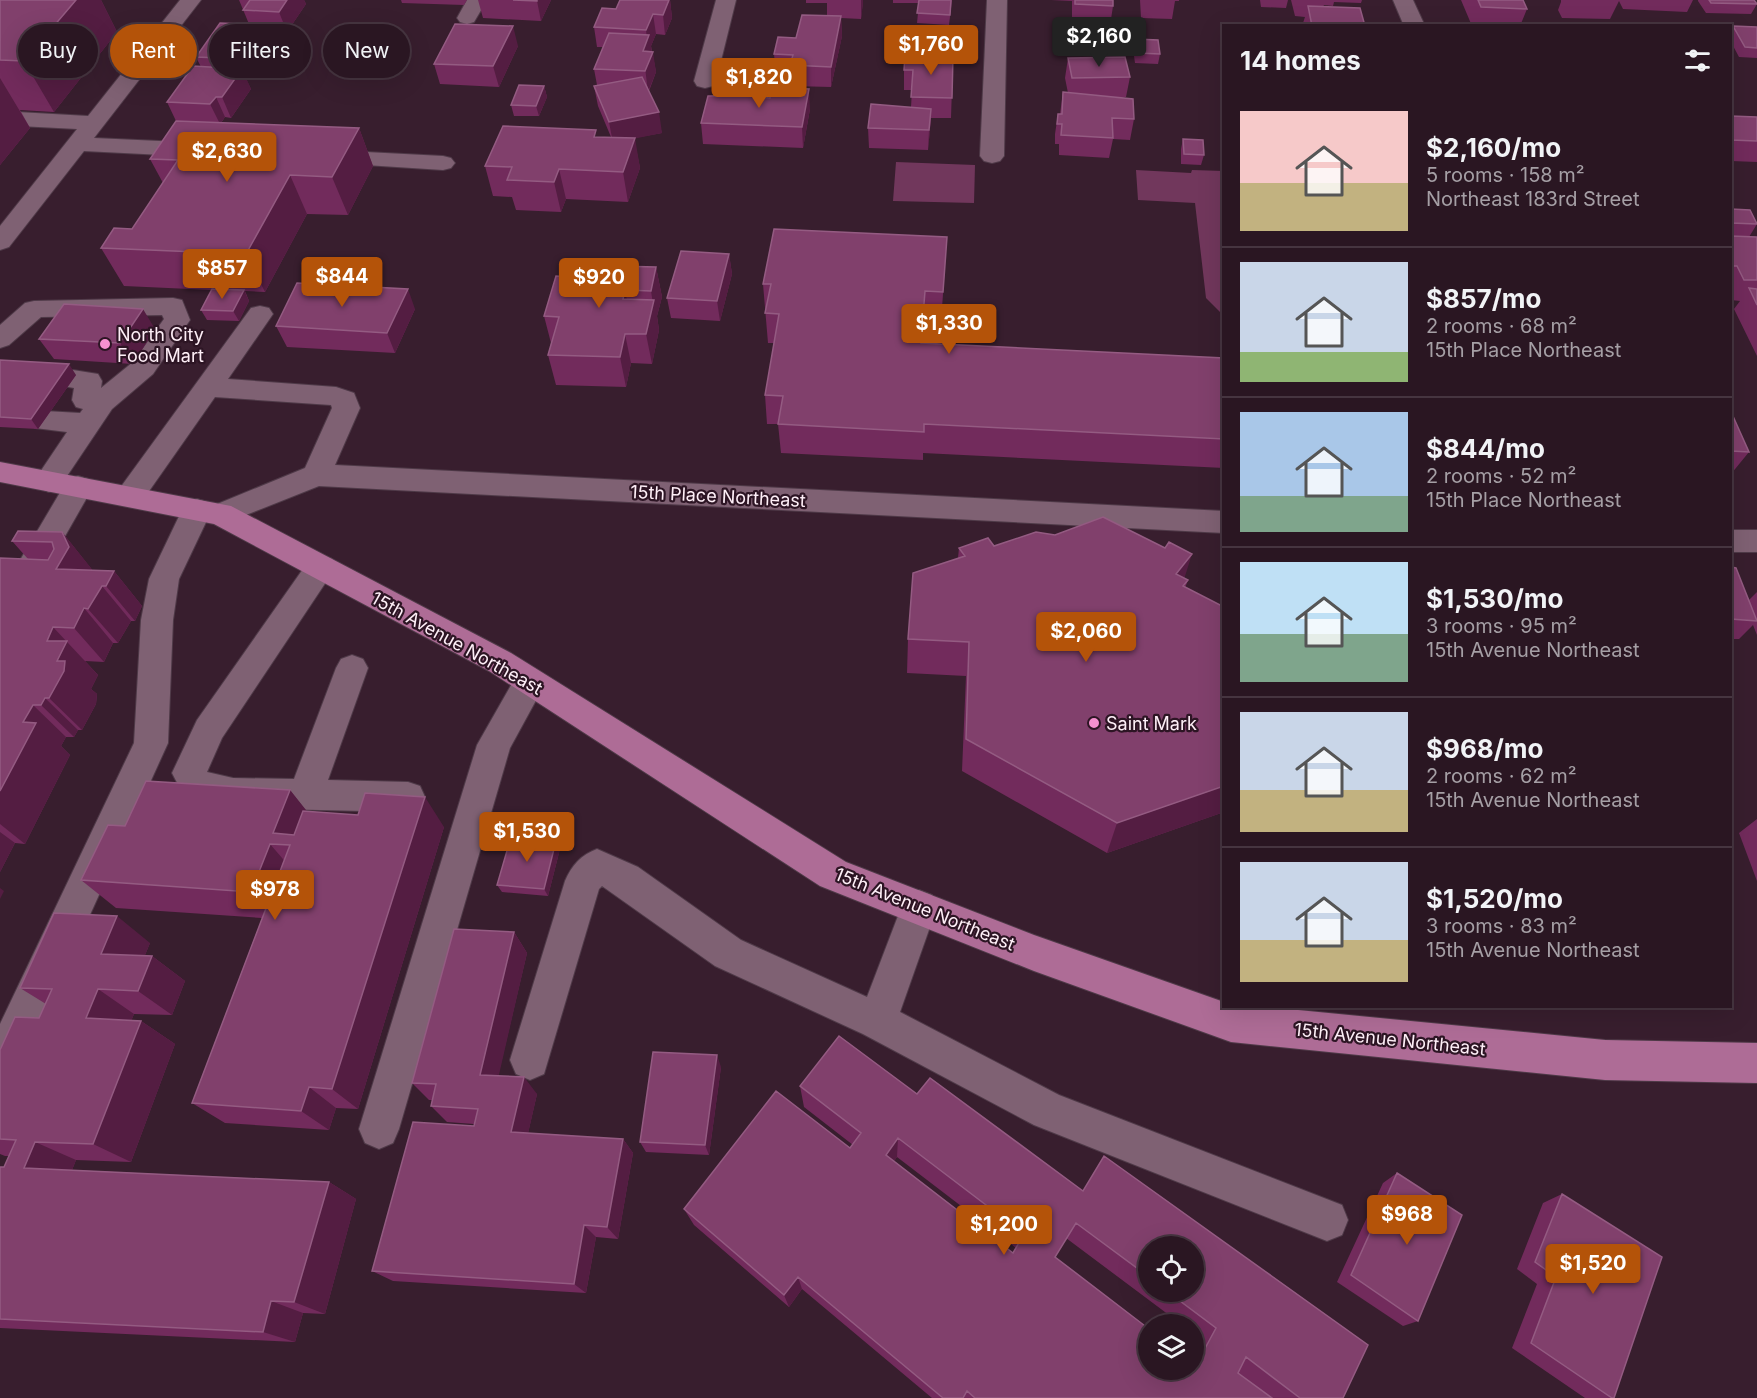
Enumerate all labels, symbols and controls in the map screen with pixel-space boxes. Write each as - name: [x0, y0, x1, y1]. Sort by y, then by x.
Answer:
- pin: $2,160: [1050, 17, 1148, 68]
- chip: Buy: [18, 24, 98, 78]
- chip: Rent: [110, 24, 197, 78]
- chip: Filters: [209, 24, 311, 78]
- chip: New: [323, 24, 410, 78]
- text: $2,160: [1066, 24, 1132, 48]
- pin: $1,760: [882, 25, 980, 76]
- text: $1,760: [898, 32, 964, 56]
- icon: filters: [1681, 44, 1714, 77]
- text: 14 homes: [1240, 45, 1361, 76]
- pin: $1,820: [710, 58, 808, 109]
- text: $1,820: [726, 65, 792, 89]
- pin: $2,630: [178, 132, 276, 183]
- text: $2,160/mo: [1426, 132, 1561, 163]
- icon: home: [1288, 135, 1360, 207]
- text: $2,630: [191, 139, 263, 163]
- text: 5 rooms · 158 m²: [1426, 163, 1585, 187]
- text: Northeast 183rd Street: [1426, 187, 1639, 211]
- pin: $857: [186, 249, 258, 300]
- text: $857: [197, 256, 247, 280]
- pin: $844: [306, 257, 378, 308]
- pin: $920: [563, 258, 635, 309]
- text: $844: [315, 264, 369, 288]
- text: $920: [573, 265, 625, 289]
- text: $857/mo: [1426, 283, 1541, 314]
- icon: home: [1288, 286, 1360, 358]
- pin: $1,330: [900, 304, 998, 355]
- text: $1,330: [915, 311, 983, 335]
- text: 2 rooms · 68 m²: [1426, 314, 1577, 338]
- place label: North City Food Mart: [117, 324, 204, 366]
- marker: North City Food Mart: [98, 337, 112, 351]
- text: 15th Place Northeast: [1426, 338, 1621, 362]
- text: $844/mo: [1426, 433, 1545, 464]
- icon: home: [1288, 436, 1360, 508]
- text: 2 rooms · 52 m²: [1426, 464, 1576, 488]
- street label: 15th Place Northeast: [630, 481, 806, 511]
- text: 15th Place Northeast: [1426, 488, 1621, 512]
- text: $1,530/mo: [1426, 583, 1563, 614]
- icon: home: [1288, 586, 1360, 658]
- street label: 15th Avenue Northeast: [368, 587, 546, 699]
- pin: $2,060: [1037, 612, 1135, 663]
- text: 3 rooms · 95 m²: [1426, 614, 1577, 638]
- text: $2,060: [1050, 619, 1122, 643]
- text: 15th Avenue Northeast: [1426, 638, 1640, 662]
- place label: Saint Mark: [1106, 713, 1197, 734]
- marker: Saint Mark: [1087, 716, 1101, 730]
- text: $968/mo: [1426, 733, 1543, 764]
- icon: home: [1288, 736, 1360, 808]
- text: 2 rooms · 62 m²: [1426, 764, 1577, 788]
- text: 15th Avenue Northeast: [1426, 788, 1640, 812]
- pin: $1,530: [478, 812, 576, 863]
- text: $1,530: [493, 819, 561, 843]
- street label: 15th Avenue Northeast: [832, 863, 1018, 955]
- pin: $978: [239, 870, 311, 921]
- text: $978: [250, 877, 300, 901]
- text: $1,520/mo: [1426, 883, 1563, 914]
- icon: home: [1288, 886, 1360, 958]
- text: 3 rooms · 83 m²: [1426, 914, 1577, 938]
- text: 15th Avenue Northeast: [1426, 938, 1640, 962]
- street label: 15th Avenue Northeast: [1293, 1019, 1487, 1060]
- pin: $968: [1371, 1195, 1443, 1246]
- text: $968: [1381, 1202, 1433, 1226]
- pin: $1,200: [955, 1205, 1053, 1256]
- text: $1,200: [970, 1212, 1038, 1236]
- map controls: [1138, 1236, 1204, 1380]
- button: locate: [1138, 1236, 1204, 1302]
- pin: $1,520: [1544, 1244, 1642, 1295]
- text: $1,520: [1559, 1251, 1627, 1275]
- button: layers: [1138, 1314, 1204, 1380]

